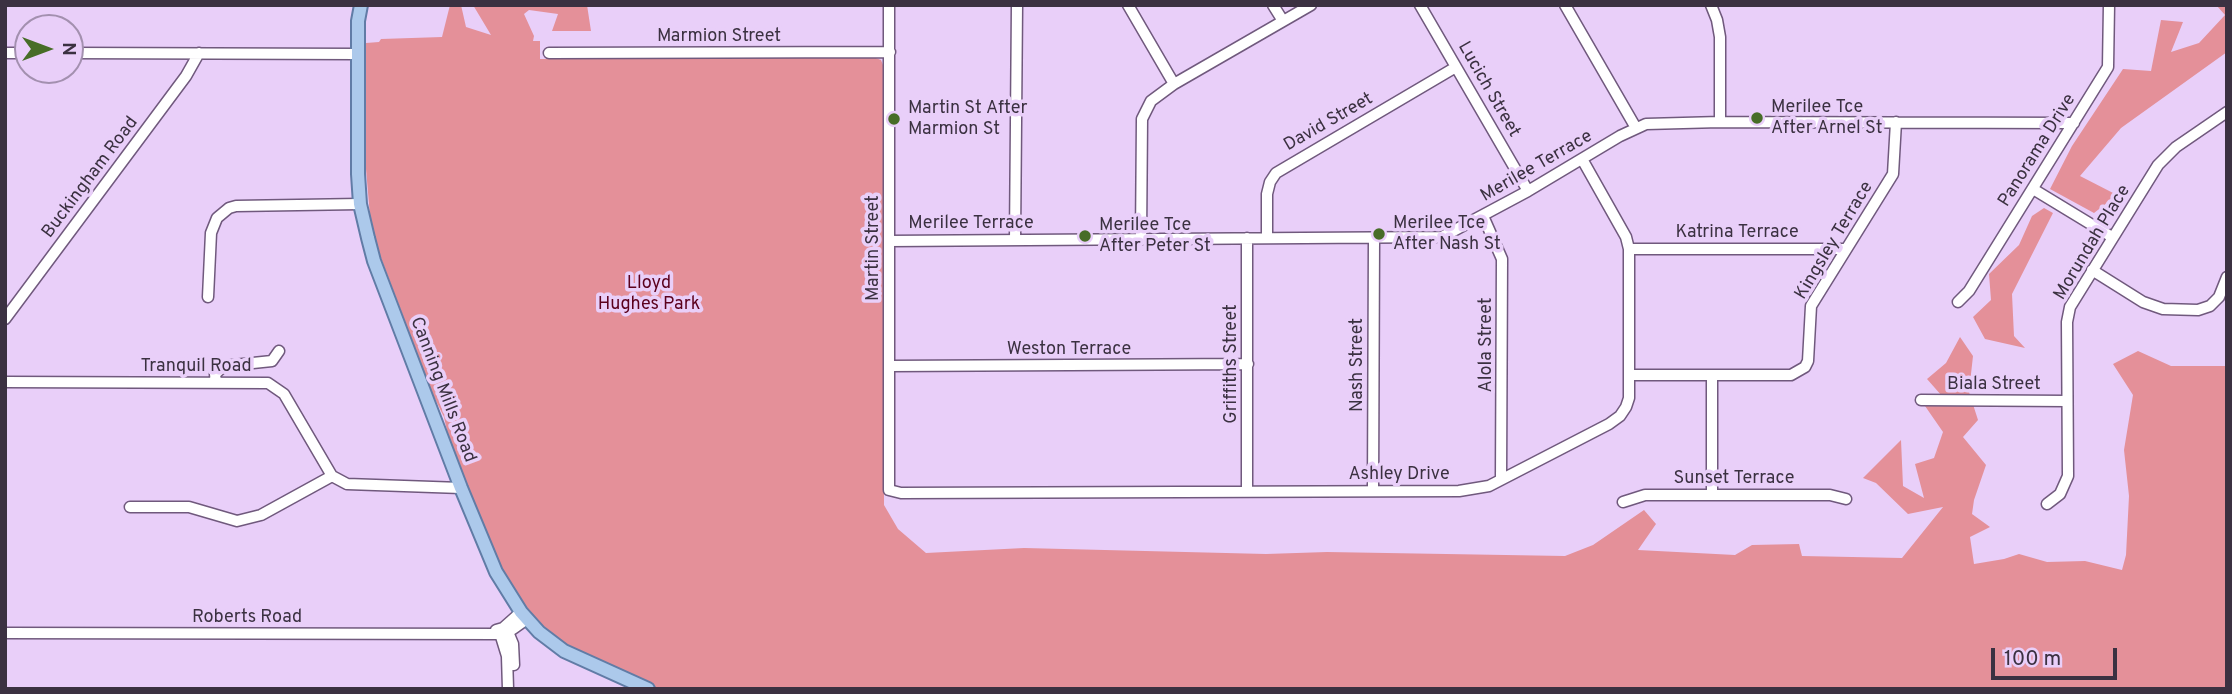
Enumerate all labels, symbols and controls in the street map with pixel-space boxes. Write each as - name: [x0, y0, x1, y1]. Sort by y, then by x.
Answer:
- north arrow: [14, 14, 84, 84]
- street label: Marmion Street: [657, 26, 781, 48]
- street label: Lucich Street: [1452, 38, 1524, 142]
- text: N: [56, 42, 80, 56]
- street label: David Street: [1281, 89, 1377, 157]
- street label: Panorama Drive: [1995, 91, 2081, 211]
- place label: Merilee Tce After Arnel St: [1771, 97, 1882, 140]
- place label: Martin St After Marmion St: [908, 98, 1028, 140]
- marker: Merilee Tce After Arnel St: [1749, 110, 1765, 126]
- marker: Martin St After Marmion St: [886, 111, 902, 127]
- street label: Buckingham Road: [38, 113, 144, 243]
- street label: Merilee Terrace: [1477, 126, 1597, 208]
- street label: Kingsley Terrace: [1791, 178, 1879, 304]
- street label: Morundah Place: [2050, 181, 2136, 305]
- street label: Martin Street: [863, 195, 885, 301]
- street label: Merilee Terrace: [908, 213, 1034, 235]
- place label: Merilee Tce After Nash St: [1393, 213, 1501, 256]
- place label: Merilee Tce After Peter St: [1099, 215, 1211, 258]
- street label: Katrina Terrace: [1675, 222, 1799, 244]
- marker: Merilee Tce After Nash St: [1371, 226, 1387, 242]
- marker: Merilee Tce After Peter St: [1077, 228, 1093, 244]
- park label: Lloyd Hughes Park: [598, 273, 700, 316]
- street label: Alola Street: [1476, 298, 1498, 392]
- street label: Griffiths Street: [1221, 304, 1243, 424]
- street label: Canning Mills Road: [404, 314, 480, 466]
- street label: Nash Street: [1347, 318, 1369, 412]
- street label: Weston Terrace: [1007, 339, 1131, 361]
- street label: Tranquil Road: [140, 356, 252, 378]
- street label: Biala Street: [1947, 374, 2041, 396]
- street label: Ashley Drive: [1348, 464, 1450, 486]
- street label: Sunset Terrace: [1674, 468, 1794, 490]
- street label: Roberts Road: [192, 607, 302, 629]
- scale bar: [1994, 634, 2120, 678]
- text: 100 m: [2004, 646, 2061, 673]

